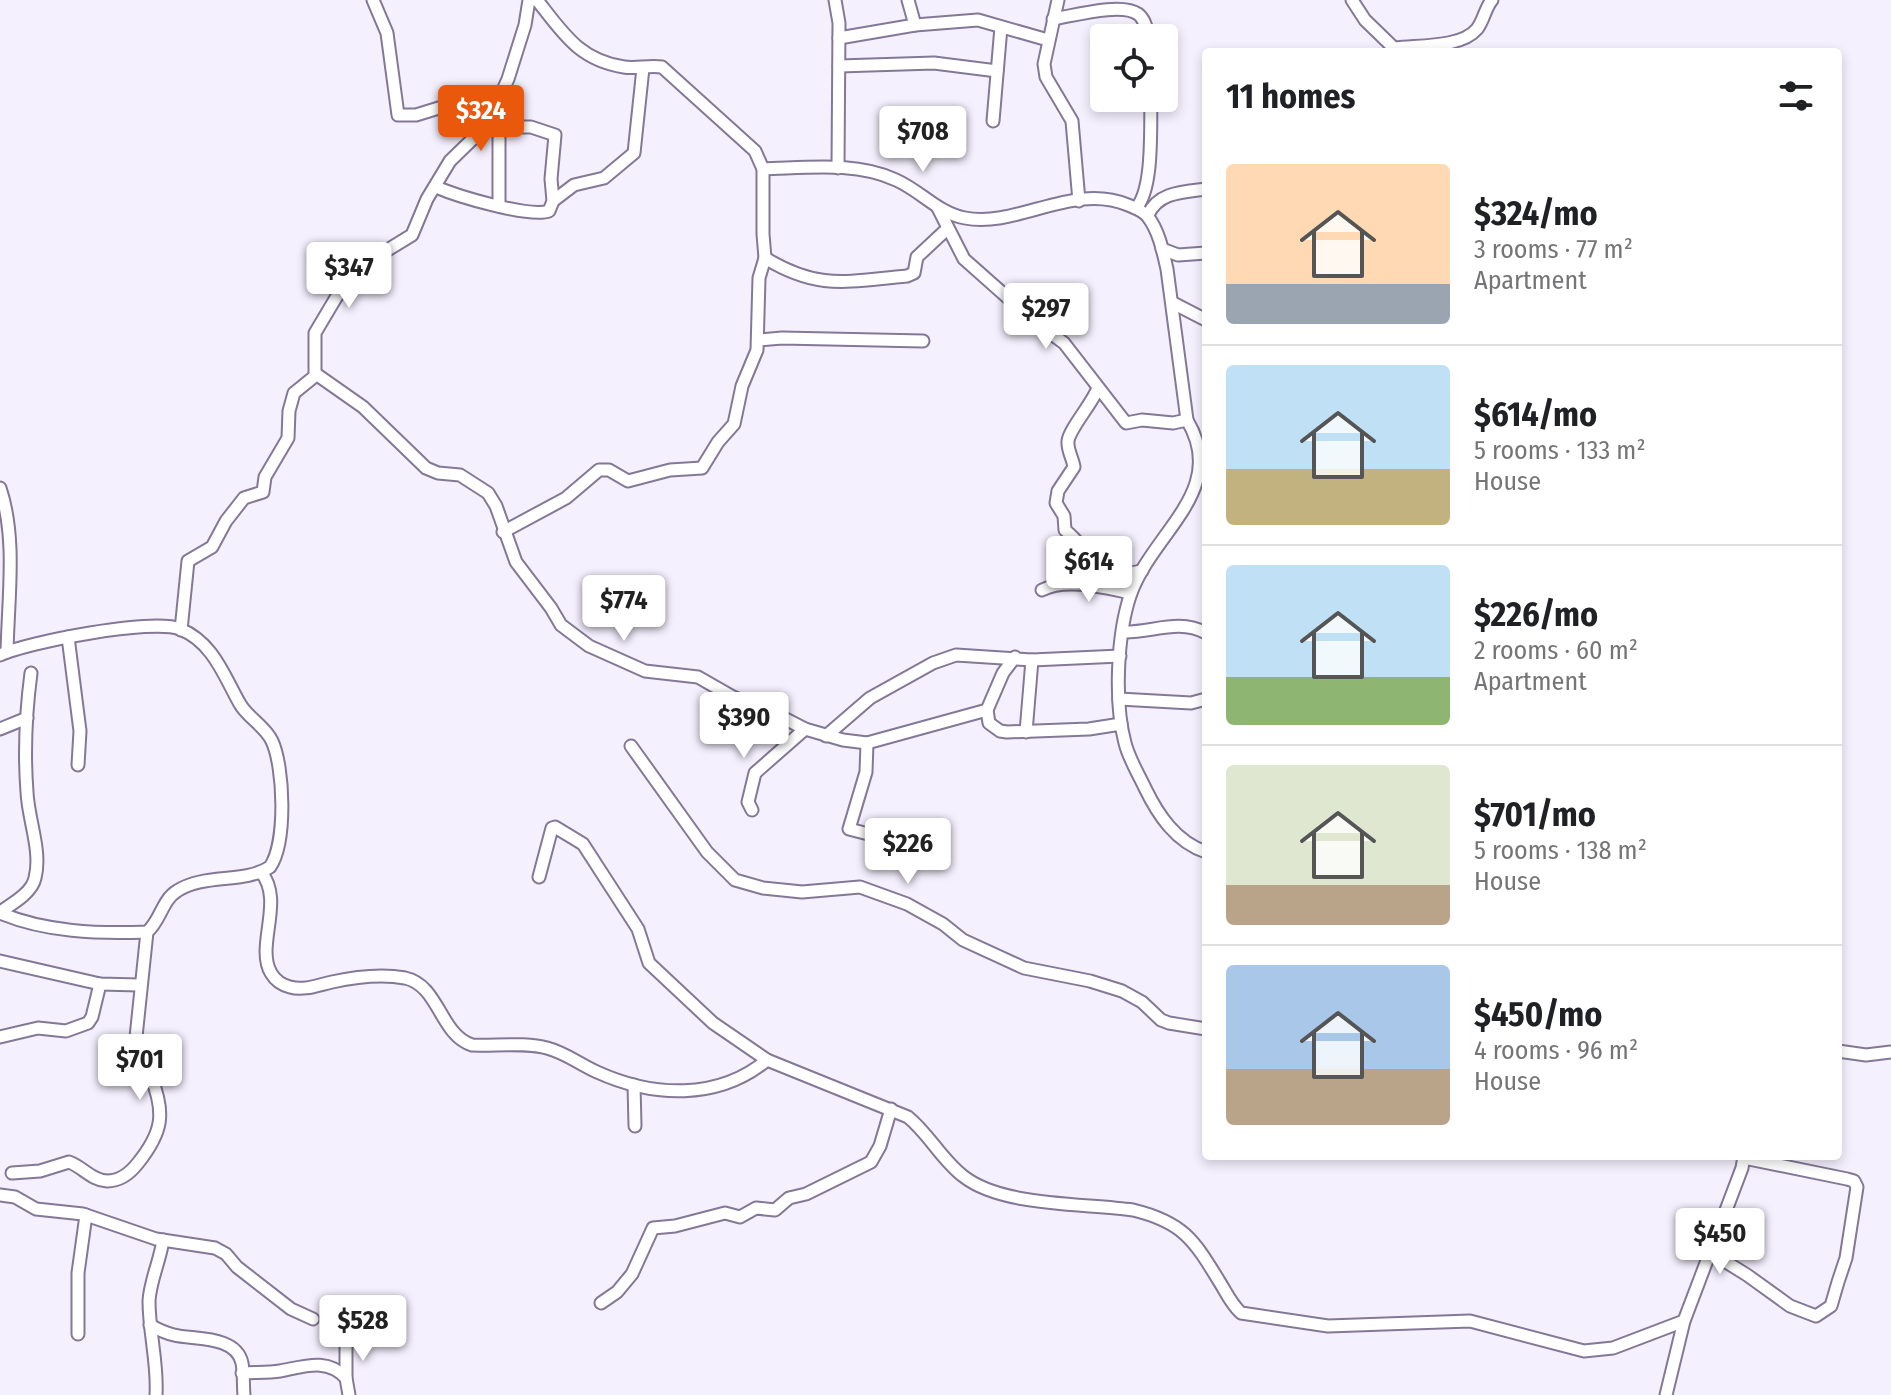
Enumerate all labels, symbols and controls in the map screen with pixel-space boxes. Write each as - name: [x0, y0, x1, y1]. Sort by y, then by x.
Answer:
- map controls: [1090, 24, 1178, 112]
- button: locate: [1090, 24, 1178, 112]
- icon: filters: [1774, 74, 1818, 118]
- text: 11 homes: [1226, 76, 1355, 117]
- pin: $324: [434, 85, 528, 153]
- text: $324: [456, 95, 506, 126]
- pin: $708: [876, 106, 970, 174]
- text: $708: [897, 116, 949, 147]
- text: $324/mo: [1474, 193, 1598, 234]
- icon: home: [1290, 196, 1386, 292]
- text: 3 rooms · 77 m²: [1474, 234, 1633, 265]
- pin: $347: [302, 242, 396, 310]
- text: $347: [324, 252, 374, 283]
- text: Apartment: [1474, 265, 1587, 296]
- pin: $297: [999, 283, 1093, 351]
- text: $297: [1022, 293, 1070, 324]
- text: $614/mo: [1474, 394, 1597, 435]
- icon: home: [1290, 397, 1386, 493]
- text: 5 rooms · 133 m²: [1474, 435, 1646, 466]
- text: House: [1474, 466, 1541, 497]
- pin: $614: [1042, 536, 1136, 604]
- text: $614: [1064, 546, 1114, 577]
- pin: $774: [577, 575, 671, 643]
- text: $774: [600, 585, 648, 616]
- text: $226/mo: [1474, 594, 1598, 635]
- icon: home: [1290, 597, 1386, 693]
- text: 2 rooms · 60 m²: [1474, 635, 1638, 666]
- text: Apartment: [1474, 666, 1587, 697]
- pin: $390: [697, 692, 791, 760]
- text: $390: [718, 702, 770, 733]
- text: $701/mo: [1474, 794, 1596, 835]
- icon: home: [1290, 797, 1386, 893]
- pin: $226: [861, 818, 955, 886]
- text: $226: [883, 828, 933, 859]
- text: 5 rooms · 138 m²: [1474, 835, 1647, 866]
- text: House: [1474, 866, 1541, 897]
- text: $450/mo: [1474, 994, 1602, 1035]
- icon: home: [1290, 997, 1386, 1093]
- pin: $701: [93, 1034, 187, 1102]
- text: 4 rooms · 96 m²: [1474, 1035, 1638, 1066]
- text: $701: [116, 1044, 164, 1075]
- text: House: [1474, 1066, 1541, 1097]
- pin: $450: [1673, 1208, 1767, 1276]
- text: $450: [1693, 1218, 1747, 1249]
- pin: $528: [316, 1295, 410, 1363]
- text: $528: [337, 1305, 389, 1336]

